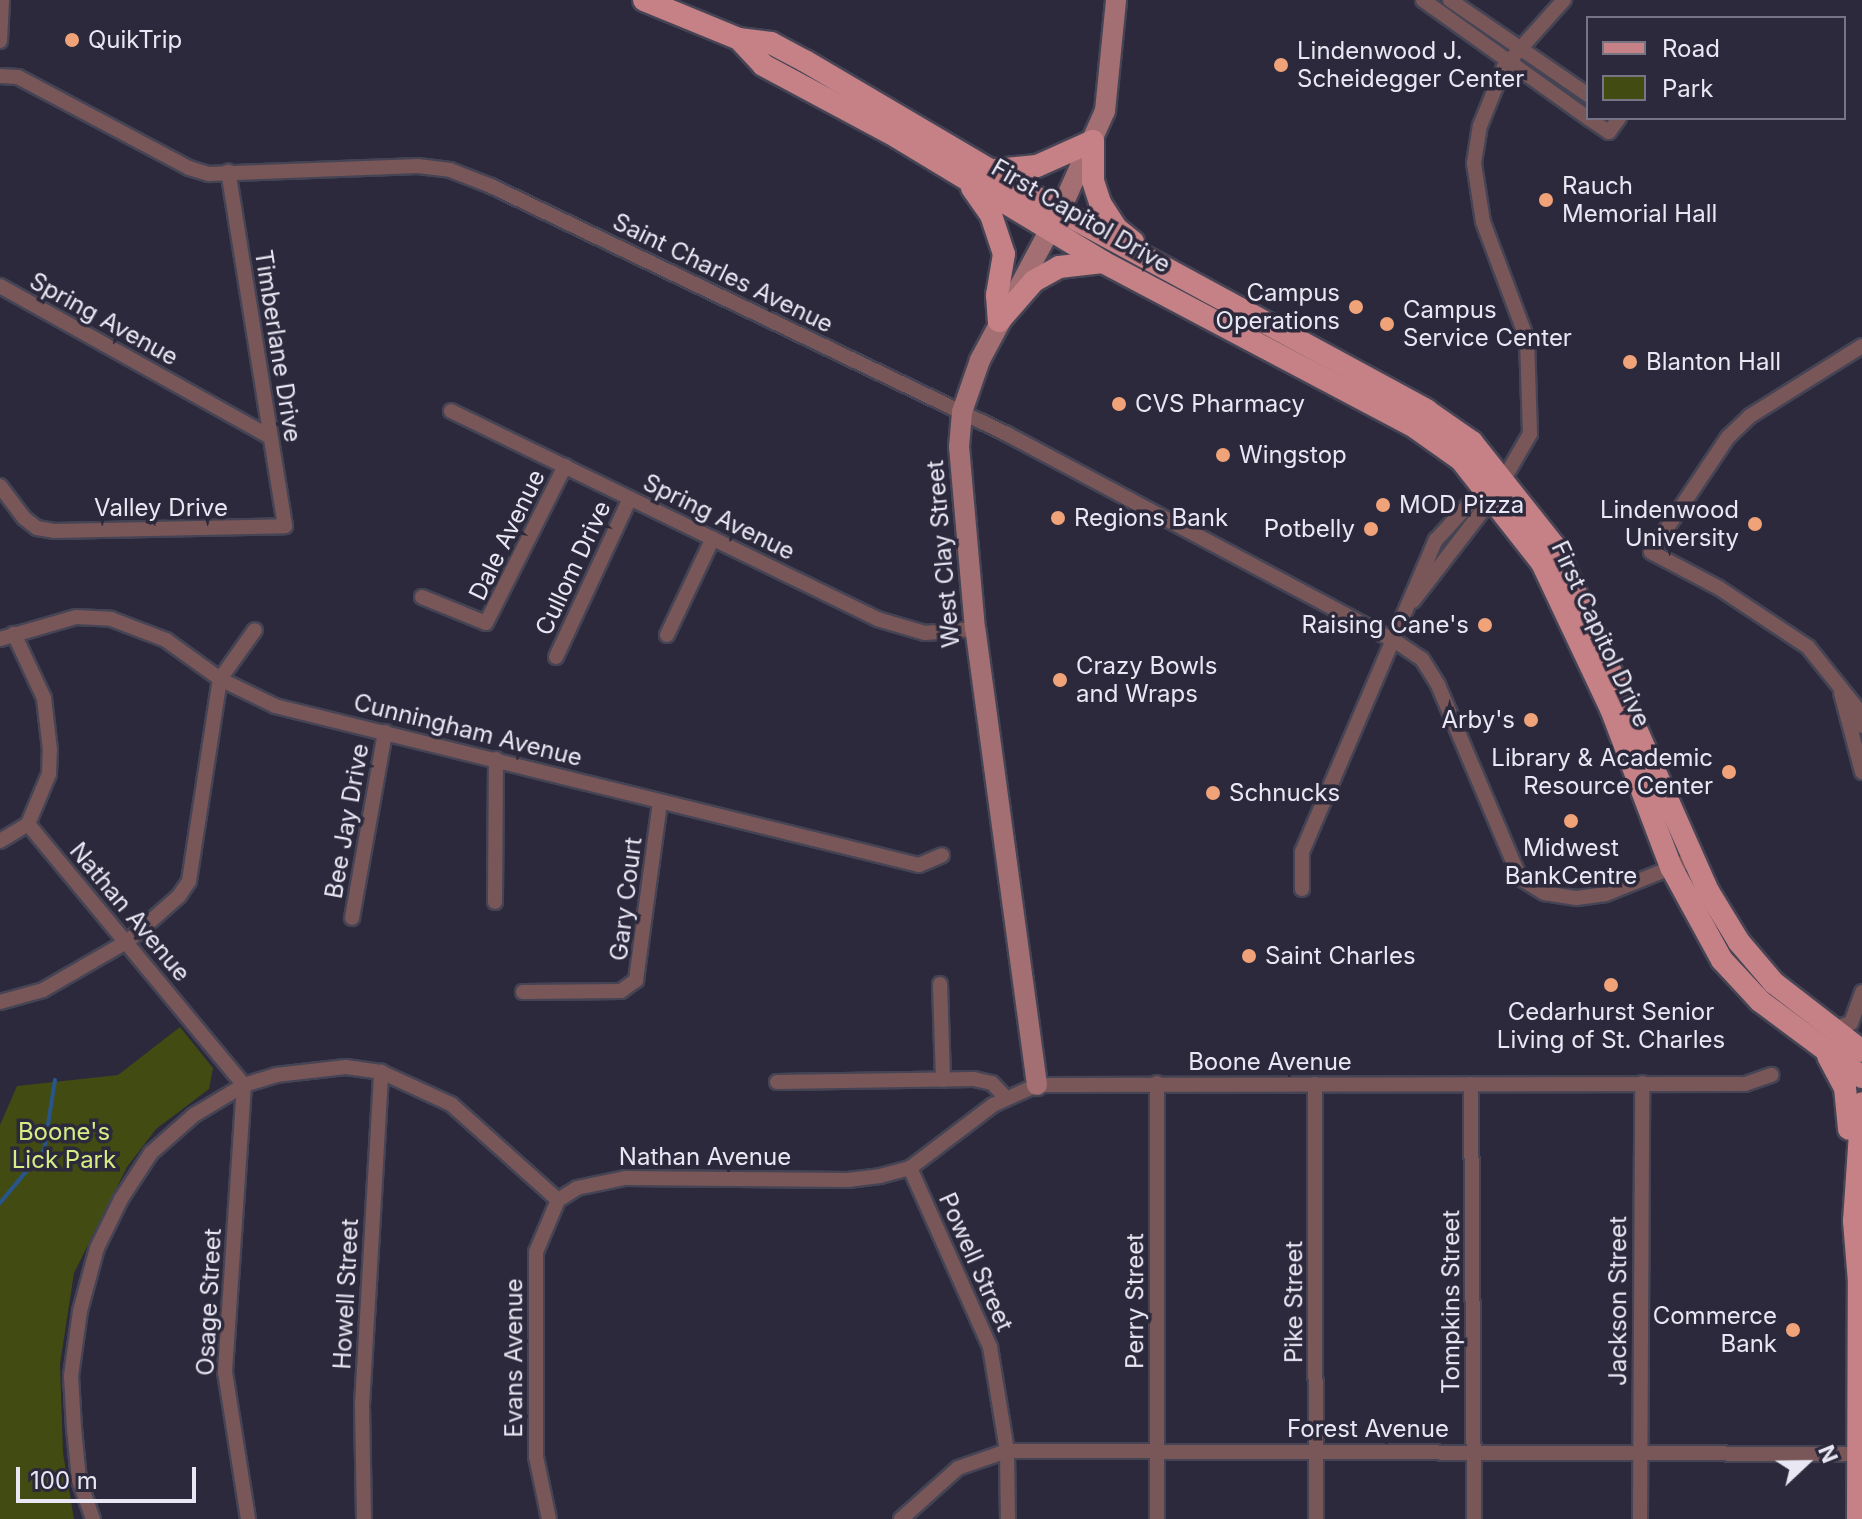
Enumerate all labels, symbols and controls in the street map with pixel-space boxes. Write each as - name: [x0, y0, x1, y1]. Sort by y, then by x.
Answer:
- legend: [1586, 16, 1846, 120]
- place label: QuikTrip: [88, 26, 182, 54]
- marker: QuikTrip: [63, 31, 81, 49]
- text: Road: [1662, 34, 1720, 63]
- place label: Lindenwood J. Scheidegger Center: [1297, 37, 1524, 93]
- marker: Lindenwood J. Scheidegger Center: [1272, 56, 1290, 74]
- text: Park: [1662, 74, 1713, 103]
- street label: First Capitol Drive: [986, 153, 1176, 279]
- place label: Rauch Memorial Hall: [1562, 172, 1717, 228]
- marker: Rauch Memorial Hall: [1537, 191, 1555, 209]
- street label: Saint Charles Avenue: [608, 207, 838, 339]
- street label: Timberlane Drive: [249, 248, 307, 444]
- street label: Spring Avenue: [25, 266, 183, 372]
- place label: Campus Operations: [1216, 279, 1340, 335]
- place label: Campus Service Center: [1403, 296, 1572, 352]
- marker: Campus Operations: [1347, 298, 1365, 316]
- marker: Campus Service Center: [1378, 315, 1396, 333]
- place label: Blanton Hall: [1646, 348, 1781, 376]
- marker: Blanton Hall: [1621, 353, 1639, 371]
- place label: CVS Pharmacy: [1135, 390, 1305, 418]
- marker: CVS Pharmacy: [1110, 395, 1128, 413]
- place label: Wingstop: [1239, 441, 1347, 469]
- marker: Wingstop: [1214, 446, 1232, 464]
- street label: West Clay Street: [920, 459, 966, 649]
- street label: Dale Avenue: [463, 465, 551, 605]
- street label: Spring Avenue: [638, 468, 800, 566]
- place label: MOD Pizza: [1399, 491, 1524, 519]
- street label: Valley Drive: [94, 494, 228, 522]
- street label: Cullom Drive: [529, 496, 617, 640]
- marker: MOD Pizza: [1374, 496, 1392, 514]
- place label: Lindenwood University: [1600, 496, 1739, 552]
- place label: Regions Bank: [1074, 504, 1228, 532]
- marker: Regions Bank: [1049, 509, 1067, 527]
- place label: Potbelly: [1264, 515, 1355, 543]
- marker: Lindenwood University: [1746, 515, 1764, 533]
- marker: Potbelly: [1362, 520, 1380, 538]
- street label: First Capitol Drive: [1545, 536, 1657, 732]
- place label: Raising Cane's: [1302, 611, 1469, 639]
- marker: Raising Cane's: [1476, 616, 1494, 634]
- place label: Crazy Bowls and Wraps: [1076, 652, 1217, 708]
- marker: Crazy Bowls and Wraps: [1051, 671, 1069, 689]
- street label: Cunningham Avenue: [351, 688, 585, 772]
- place label: Arby's: [1441, 706, 1515, 734]
- marker: Arby's: [1522, 711, 1540, 729]
- street label: Bee Jay Drive: [319, 741, 375, 901]
- place label: Library & Academic Resource Center: [1491, 744, 1713, 800]
- marker: Library & Academic Resource Center: [1720, 763, 1738, 781]
- place label: Schnucks: [1229, 779, 1340, 807]
- marker: Schnucks: [1204, 784, 1222, 802]
- marker: Midwest BankCentre: [1562, 812, 1580, 830]
- place label: Midwest BankCentre: [1505, 834, 1637, 890]
- street label: Gary Court: [604, 836, 648, 962]
- street label: Nathan Avenue: [64, 837, 196, 987]
- place label: Saint Charles: [1265, 942, 1416, 970]
- marker: Saint Charles: [1240, 947, 1258, 965]
- marker: Cedarhurst Senior Living of St. Charles: [1602, 976, 1620, 994]
- place label: Cedarhurst Senior Living of St. Charles: [1497, 998, 1725, 1054]
- street label: Boone Avenue: [1188, 1048, 1352, 1076]
- park label: Boone's Lick Park: [12, 1118, 116, 1174]
- street label: Nathan Avenue: [619, 1143, 791, 1171]
- street label: Powell Street: [933, 1188, 1019, 1336]
- street label: Tompkins Street: [1437, 1210, 1465, 1394]
- street label: Jackson Street: [1604, 1216, 1632, 1386]
- street label: Howell Street: [328, 1218, 364, 1370]
- street label: Osage Street: [191, 1228, 227, 1376]
- street label: Perry Street: [1121, 1233, 1149, 1369]
- street label: Pike Street: [1280, 1241, 1308, 1363]
- street label: Evans Avenue: [500, 1278, 528, 1438]
- place label: Commerce Bank: [1653, 1302, 1777, 1358]
- marker: Commerce Bank: [1784, 1321, 1802, 1339]
- street label: Forest Avenue: [1287, 1415, 1449, 1443]
- north arrow: [1766, 1423, 1846, 1503]
- text: N: [1813, 1441, 1843, 1467]
- scale bar: [20, 1451, 200, 1501]
- text: 100 m: [30, 1466, 98, 1495]

